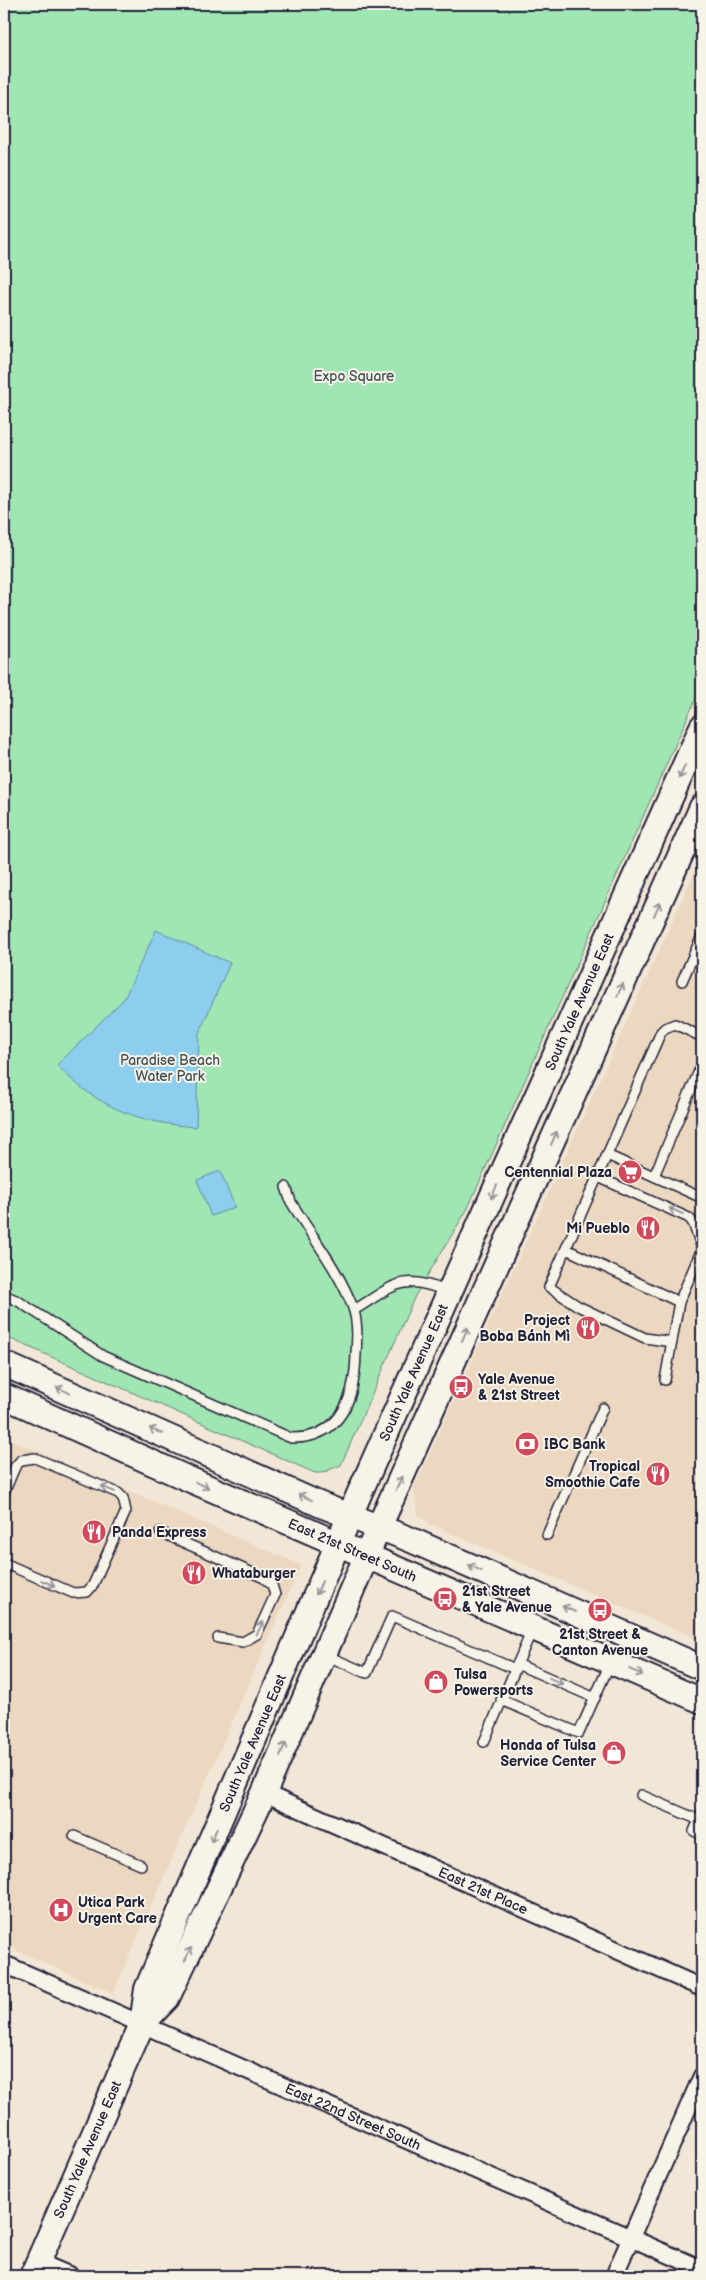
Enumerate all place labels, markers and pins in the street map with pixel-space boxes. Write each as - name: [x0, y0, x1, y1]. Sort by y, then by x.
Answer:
- supermarket icon: Centennial Plaza: [617, 1159, 643, 1185]
- place label: Centennial Plaza: [504, 1164, 612, 1181]
- restaurant icon: Mi Pueblo: [635, 1215, 661, 1241]
- place label: Mi Pueblo: [566, 1220, 630, 1237]
- place label: Project Boba Bánh Mì: [479, 1312, 570, 1345]
- restaurant icon: Project Boba Bánh Mì: [575, 1315, 601, 1341]
- place label: Yale Avenue & 21st Street: [478, 1371, 560, 1404]
- bus stop icon: Yale Avenue & 21st Street: [448, 1374, 474, 1400]
- bank icon: IBC Bank: [514, 1431, 540, 1457]
- place label: IBC Bank: [544, 1436, 606, 1453]
- place label: Tropical Smoothie Cafe: [545, 1458, 640, 1491]
- restaurant icon: Tropical Smoothie Cafe: [645, 1461, 671, 1487]
- restaurant icon: Panda Express: [81, 1519, 107, 1545]
- place label: Panda Express: [112, 1524, 206, 1541]
- restaurant icon: Whataburger: [181, 1560, 207, 1586]
- place label: Whataburger: [212, 1565, 296, 1582]
- place label: 21st Street & Yale Avenue: [462, 1583, 552, 1616]
- bus stop icon: 21st Street & Yale Avenue: [432, 1586, 458, 1612]
- bus stop icon: 21st Street & Canton Avenue: [587, 1597, 613, 1623]
- place label: 21st Street & Canton Avenue: [552, 1626, 648, 1659]
- place label: Tulsa Powersports: [454, 1666, 533, 1699]
- shop icon: Tulsa Powersports: [423, 1669, 449, 1695]
- place label: Honda of Tulsa Service Center: [500, 1737, 596, 1770]
- shop icon: Honda of Tulsa Service Center: [601, 1740, 627, 1766]
- place label: Utica Park Urgent Care: [78, 1894, 157, 1927]
- hospital icon: Utica Park Urgent Care: [48, 1897, 74, 1923]

